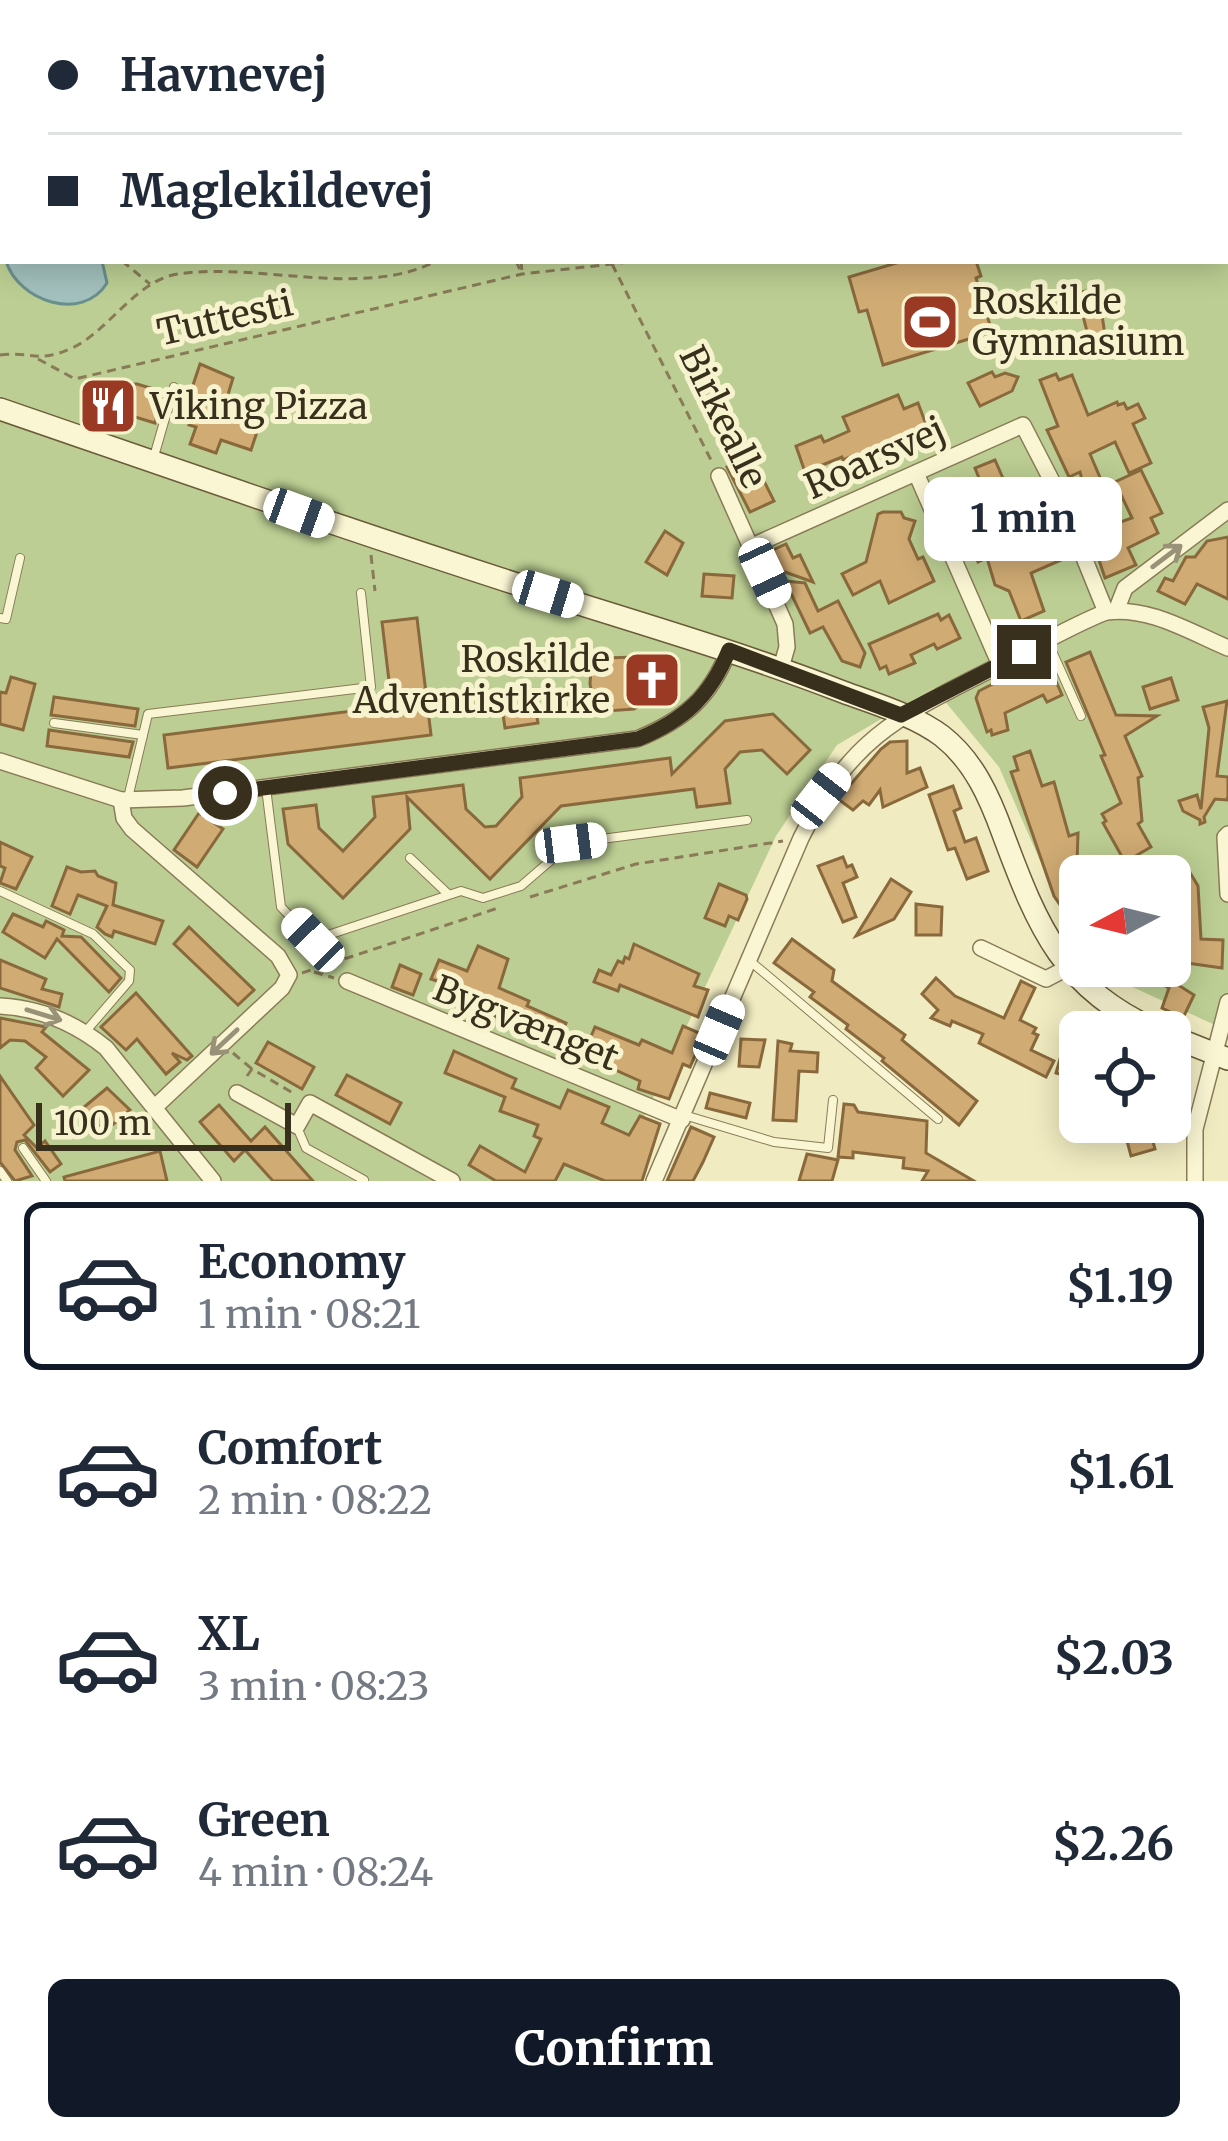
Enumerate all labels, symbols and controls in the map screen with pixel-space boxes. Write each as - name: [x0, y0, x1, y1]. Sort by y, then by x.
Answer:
- text: Havnevej: [120, 47, 328, 103]
- text: Maglekildevej: [120, 163, 434, 219]
- place label: Roskilde Gymnasium: [972, 279, 1184, 365]
- street label: Tuttesti: [153, 281, 297, 355]
- sports icon: Roskilde Gymnasium: [899, 291, 961, 353]
- street label: Birkealle: [669, 339, 777, 495]
- restaurant icon: Viking Pizza: [77, 375, 139, 437]
- place label: Viking Pizza: [149, 384, 368, 429]
- street label: Roarsvej: [798, 407, 952, 509]
- callout: 1 min: [925, 478, 1123, 562]
- car: [259, 484, 339, 542]
- text: 1 min: [970, 494, 1076, 543]
- car: [733, 533, 797, 613]
- one-way arrow: [1150, 543, 1182, 570]
- car: [508, 566, 588, 622]
- route end: [997, 625, 1051, 679]
- place label: Roskilde Adventistkirke: [352, 637, 610, 723]
- church icon: Roskilde Adventistkirke: [621, 649, 683, 711]
- car: [785, 757, 857, 835]
- route start: [198, 766, 252, 820]
- car: [533, 821, 609, 865]
- north arrow: [1059, 855, 1191, 987]
- map controls: [1059, 855, 1191, 1143]
- car: [275, 902, 351, 978]
- street label: Bygvænget: [427, 966, 625, 1080]
- car: [688, 990, 750, 1070]
- one-way arrow: [24, 1005, 62, 1027]
- button: locate: [1059, 1011, 1191, 1143]
- one-way arrow: [210, 1028, 239, 1056]
- scale bar: [36, 1097, 291, 1150]
- text: 100 m: [54, 1103, 151, 1144]
- icon: car: [54, 1232, 162, 1340]
- text: Economy: [198, 1234, 406, 1290]
- text: $1.19: [1066, 1258, 1174, 1314]
- text: 1 min · 08:21: [198, 1290, 420, 1339]
- icon: car: [54, 1418, 162, 1526]
- text: Comfort: [198, 1420, 382, 1476]
- text: $1.61: [1067, 1444, 1174, 1500]
- text: 2 min · 08:22: [198, 1476, 432, 1525]
- icon: car: [54, 1604, 162, 1712]
- text: XL: [198, 1606, 260, 1662]
- text: $2.03: [1053, 1630, 1174, 1686]
- text: 3 min · 08:23: [198, 1662, 430, 1711]
- icon: car: [54, 1790, 162, 1898]
- text: Green: [198, 1792, 330, 1848]
- text: $2.26: [1052, 1816, 1174, 1872]
- text: 4 min · 08:24: [198, 1848, 433, 1897]
- button: Confirm: [48, 1979, 1180, 2117]

